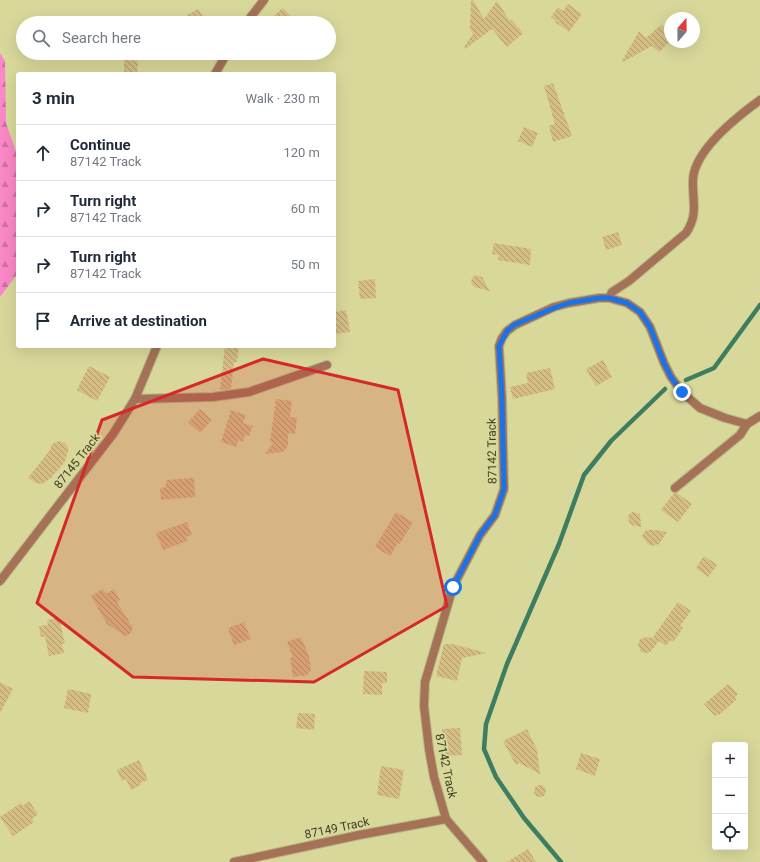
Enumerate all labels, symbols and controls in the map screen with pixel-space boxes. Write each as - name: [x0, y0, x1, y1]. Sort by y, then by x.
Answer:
- north arrow: [664, 12, 700, 48]
- search box: [16, 16, 336, 60]
- icon: search: [30, 27, 52, 49]
- text: Search here: [62, 29, 141, 47]
- text: 3 min: [32, 88, 75, 108]
- text: Walk · 230 m: [245, 91, 320, 106]
- text: Continue: [70, 136, 131, 154]
- icon: ahead: [32, 142, 54, 164]
- text: 120 m: [283, 145, 320, 160]
- text: 87142 Track: [70, 154, 141, 169]
- text: Turn right: [70, 192, 136, 210]
- icon: right: [32, 198, 54, 220]
- text: 60 m: [291, 201, 320, 216]
- text: 87142 Track: [70, 210, 141, 225]
- text: Turn right: [70, 248, 136, 266]
- icon: right: [32, 254, 54, 276]
- text: 50 m: [291, 257, 320, 272]
- text: 87142 Track: [70, 266, 141, 281]
- icon: arrive: [32, 310, 54, 332]
- text: Arrive at destination: [70, 312, 207, 330]
- route end: [673, 383, 691, 401]
- street label: 87142 Track: [484, 417, 500, 484]
- street label: 87145 Track: [51, 430, 103, 491]
- route start: [444, 578, 462, 596]
- street label: 87142 Track: [432, 732, 460, 801]
- map controls: [712, 742, 748, 850]
- button: +: [712, 742, 748, 778]
- button: −: [712, 778, 748, 814]
- street label: 87149 Track: [303, 814, 372, 842]
- button: locate: [712, 814, 748, 850]

